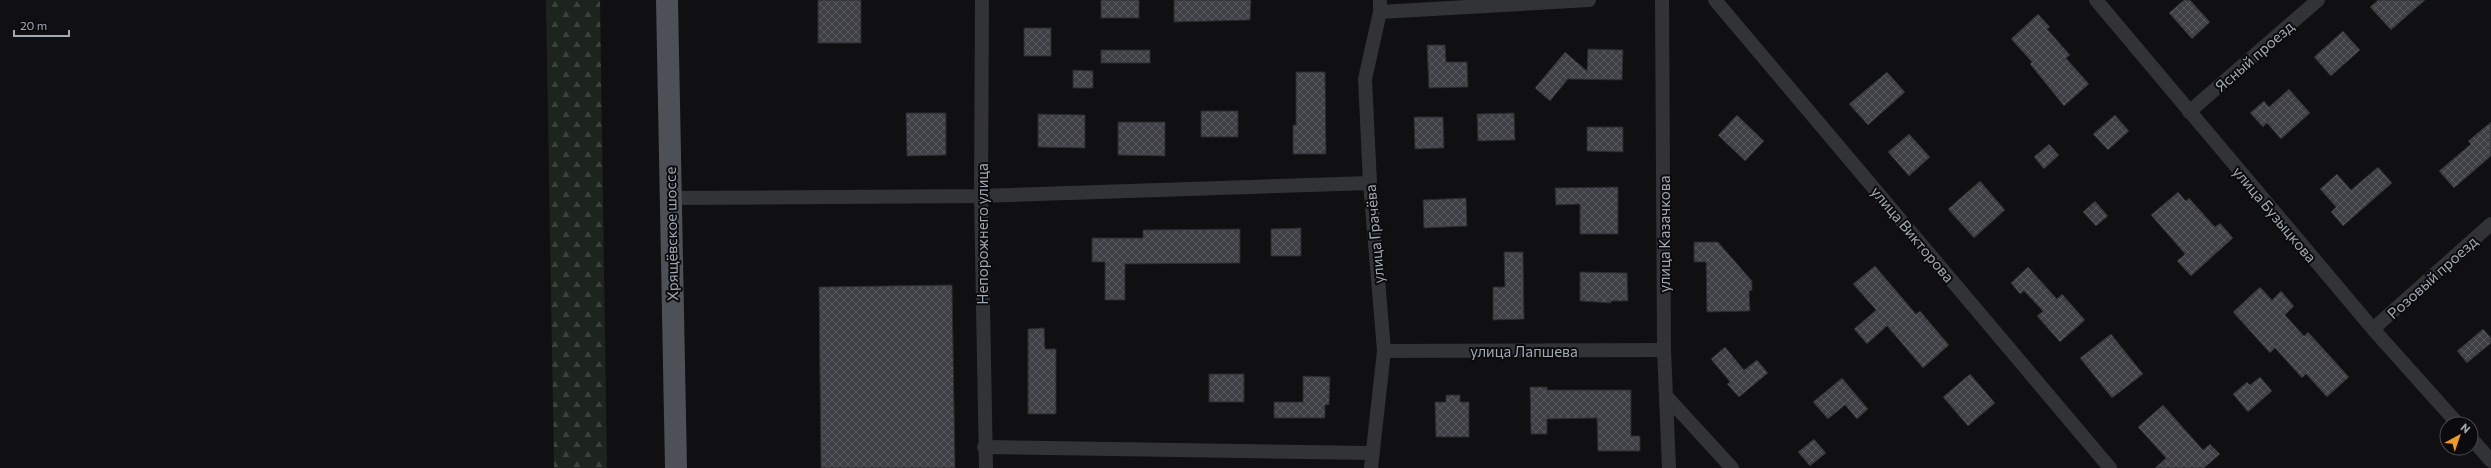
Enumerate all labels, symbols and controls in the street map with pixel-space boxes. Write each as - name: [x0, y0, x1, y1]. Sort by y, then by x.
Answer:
- scale bar: [14, 12, 69, 38]
- street label: Ясный проезд: [2211, 17, 2297, 95]
- text: 20 m: [20, 18, 47, 32]
- street label: улица Бузыцкова: [2230, 162, 2320, 266]
- street label: Непорожнего улица: [973, 163, 991, 305]
- street label: Хрящёвское шоссе: [661, 167, 681, 301]
- street label: улица Казачкова: [1655, 175, 1673, 293]
- street label: улица Викторова: [1868, 182, 1958, 286]
- street label: улица Грачёва: [1361, 184, 1387, 284]
- street label: Розовый проезд: [2383, 232, 2481, 322]
- street label: улица Лапшева: [1470, 342, 1578, 360]
- north arrow: [2439, 416, 2479, 456]
- text: N: [2458, 420, 2473, 436]

